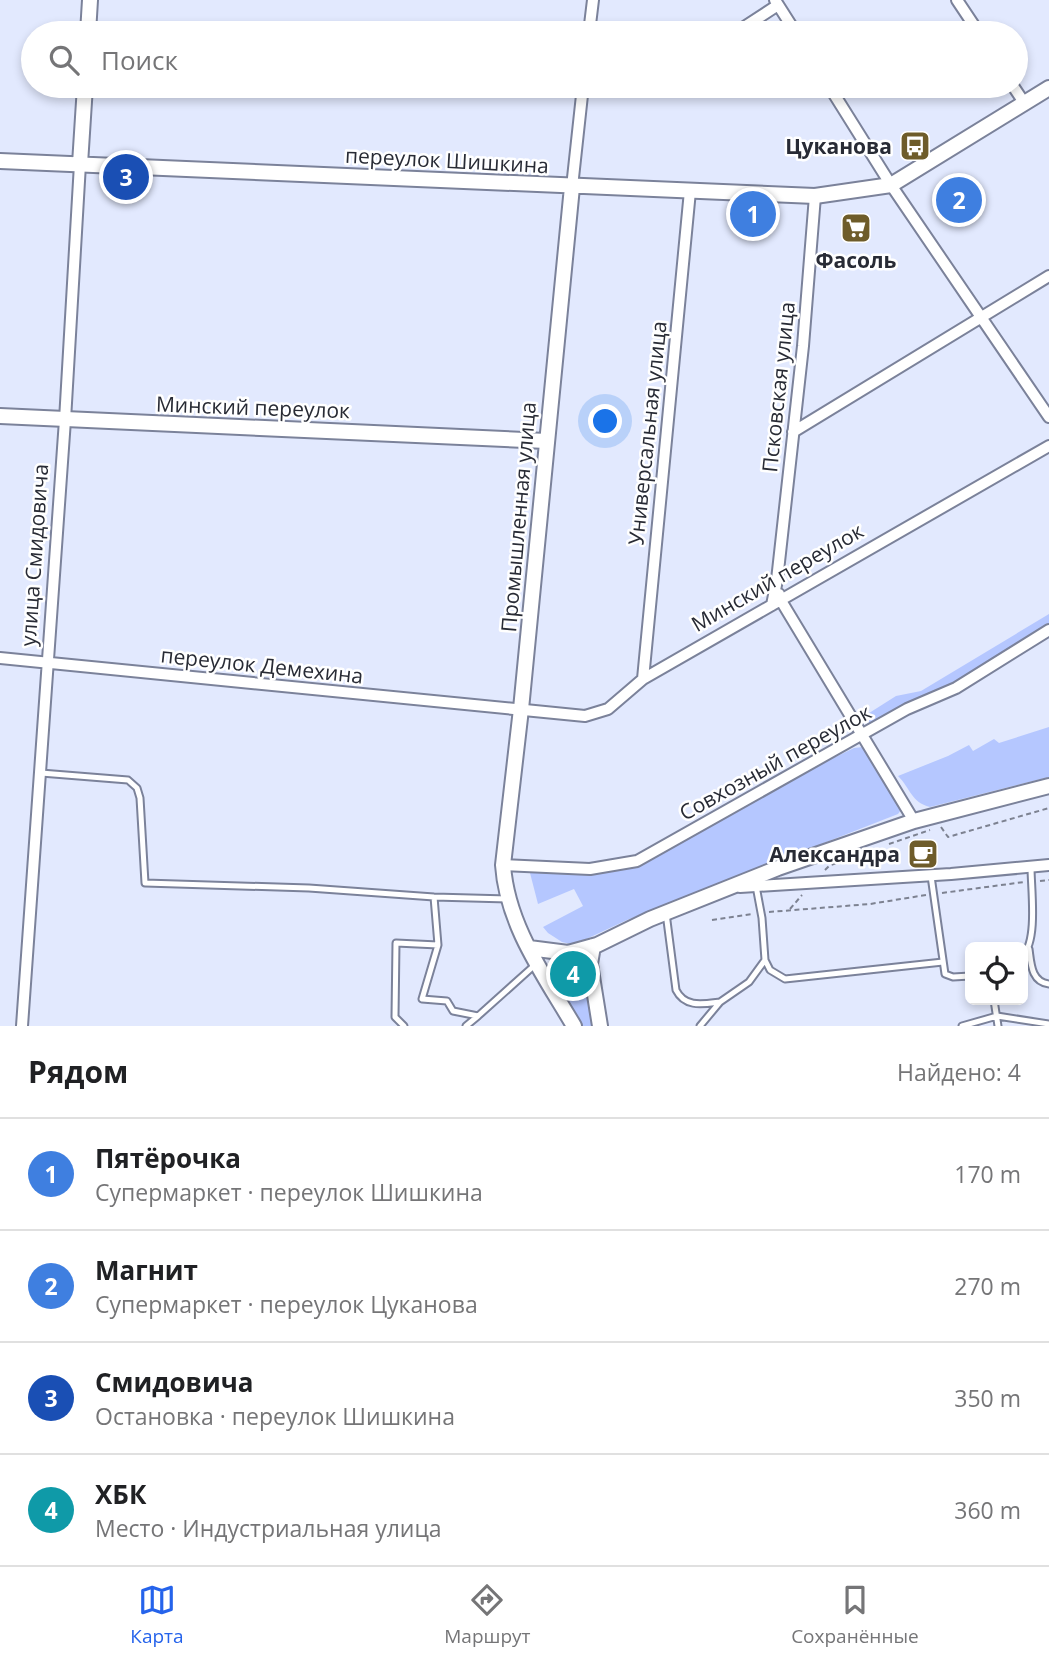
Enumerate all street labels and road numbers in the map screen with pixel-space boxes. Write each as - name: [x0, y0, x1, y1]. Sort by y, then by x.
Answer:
- street label: переулок Шишкина: [345, 141, 549, 179]
- street label: Псковская улица: [755, 300, 801, 474]
- street label: Универсальная улица: [621, 320, 673, 546]
- street label: Минский переулок: [156, 390, 351, 424]
- street label: Промышленная улица: [494, 401, 542, 633]
- street label: улица Смидовича: [14, 463, 54, 647]
- street label: Минский переулок: [686, 516, 868, 638]
- street label: переулок Демехина: [159, 640, 365, 690]
- street label: Совхозный переулок: [674, 697, 876, 826]

